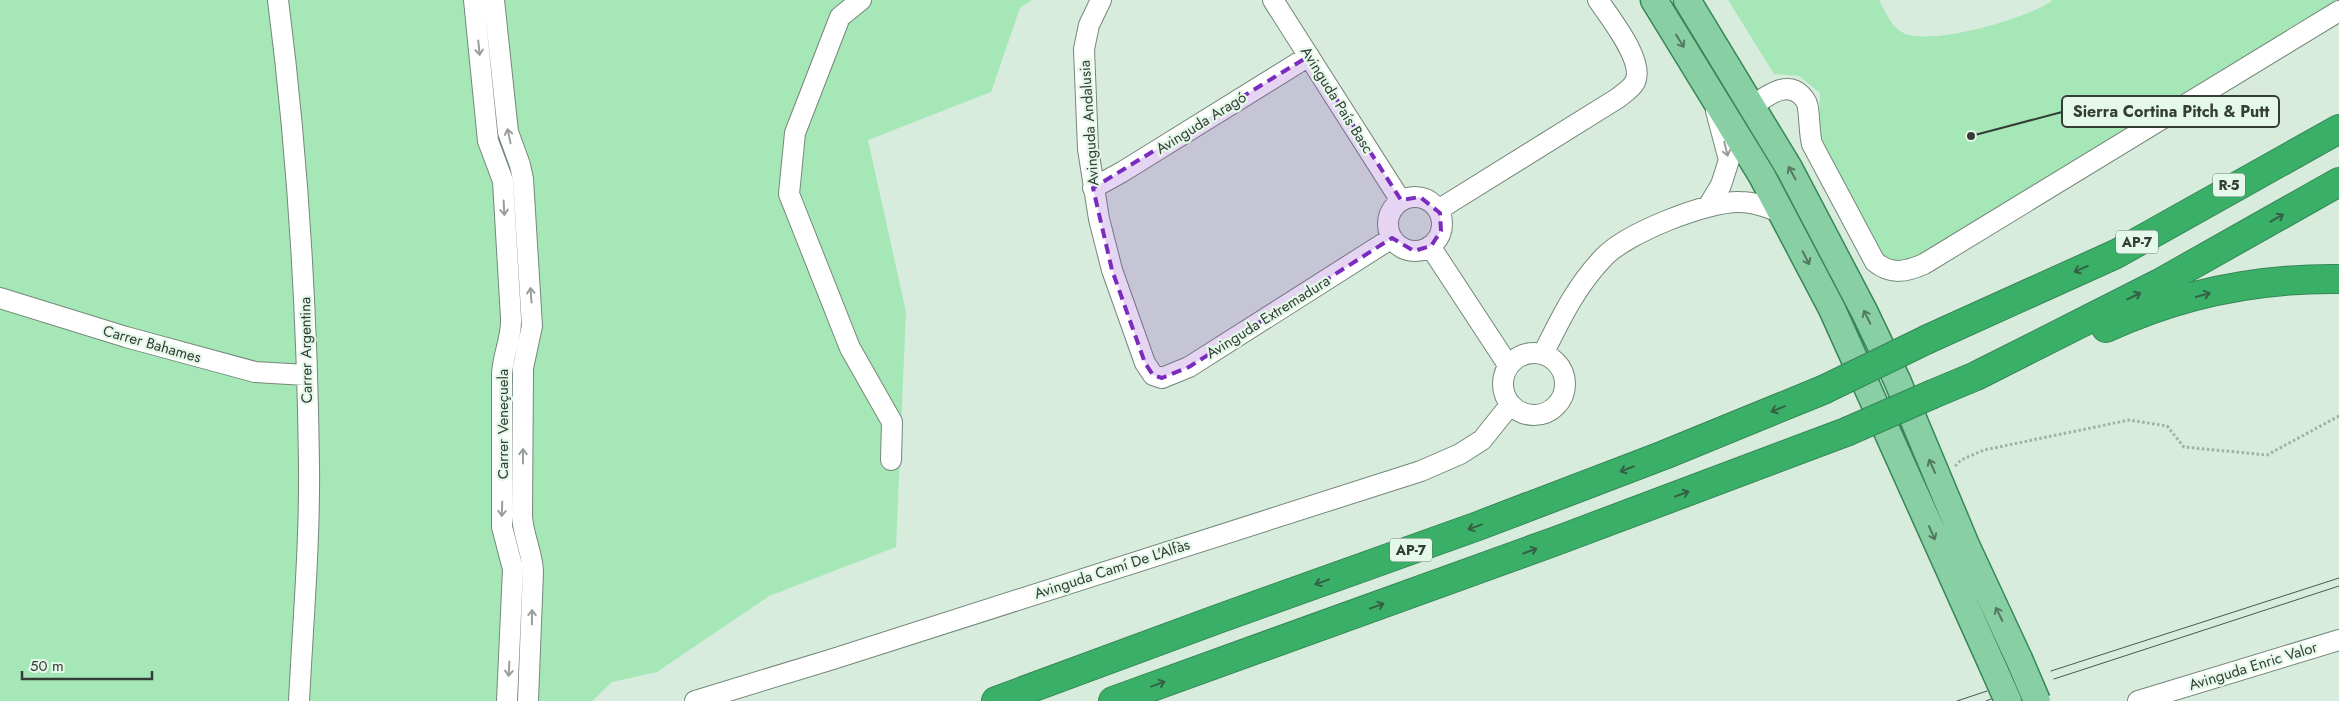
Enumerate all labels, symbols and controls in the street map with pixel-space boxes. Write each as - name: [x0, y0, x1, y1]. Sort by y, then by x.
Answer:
- one-way arrow: [1675, 34, 1685, 48]
- one-way arrow: [474, 40, 484, 56]
- street label: Avinguda País Basc: [1295, 42, 1379, 158]
- street label: Avinguda Andalusia: [1074, 59, 1104, 187]
- street label: Avinguda Aragó: [1151, 86, 1251, 160]
- callout: Sierra Cortina Pitch & Putt: [2062, 96, 2279, 127]
- text: Sierra Cortina Pitch & Putt: [2073, 100, 2270, 123]
- one-way arrow: [504, 128, 513, 144]
- one-way arrow: [1722, 141, 1731, 157]
- one-way arrow: [1787, 166, 1797, 181]
- road number: R-5: [2213, 174, 2245, 196]
- one-way arrow: [500, 199, 509, 215]
- one-way arrow: [2269, 212, 2283, 222]
- road number: AP-7: [2116, 230, 2158, 253]
- one-way arrow: [1801, 250, 1811, 265]
- one-way arrow: [2074, 265, 2089, 275]
- street label: Avinguda Extremadura: [1202, 270, 1334, 364]
- one-way arrow: [526, 288, 536, 304]
- one-way arrow: [2195, 290, 2211, 299]
- one-way arrow: [2126, 291, 2141, 300]
- street label: Carrer Argentina: [294, 297, 318, 403]
- one-way arrow: [1862, 310, 1871, 325]
- street label: Carrer Bahames: [100, 319, 204, 369]
- street label: Carrer Veneçuela: [492, 369, 514, 479]
- one-way arrow: [1771, 404, 1786, 414]
- one-way arrow: [518, 449, 528, 465]
- one-way arrow: [1927, 459, 1937, 474]
- one-way arrow: [1620, 465, 1635, 474]
- one-way arrow: [1674, 489, 1689, 498]
- one-way arrow: [497, 500, 507, 516]
- one-way arrow: [1468, 523, 1483, 532]
- one-way arrow: [1927, 525, 1937, 540]
- street label: Avinguda Camí De L'Alfàs: [1031, 533, 1193, 605]
- road number: AP-7: [1390, 538, 1432, 562]
- one-way arrow: [1522, 546, 1537, 555]
- one-way arrow: [1315, 578, 1330, 587]
- one-way arrow: [1369, 601, 1384, 610]
- one-way arrow: [1994, 607, 2004, 622]
- one-way arrow: [527, 610, 537, 626]
- street label: Avinguda Enric Valor: [2186, 636, 2321, 696]
- scale bar: [22, 648, 152, 680]
- text: 50 m: [30, 655, 64, 677]
- one-way arrow: [504, 661, 513, 677]
- one-way arrow: [1150, 679, 1166, 689]

